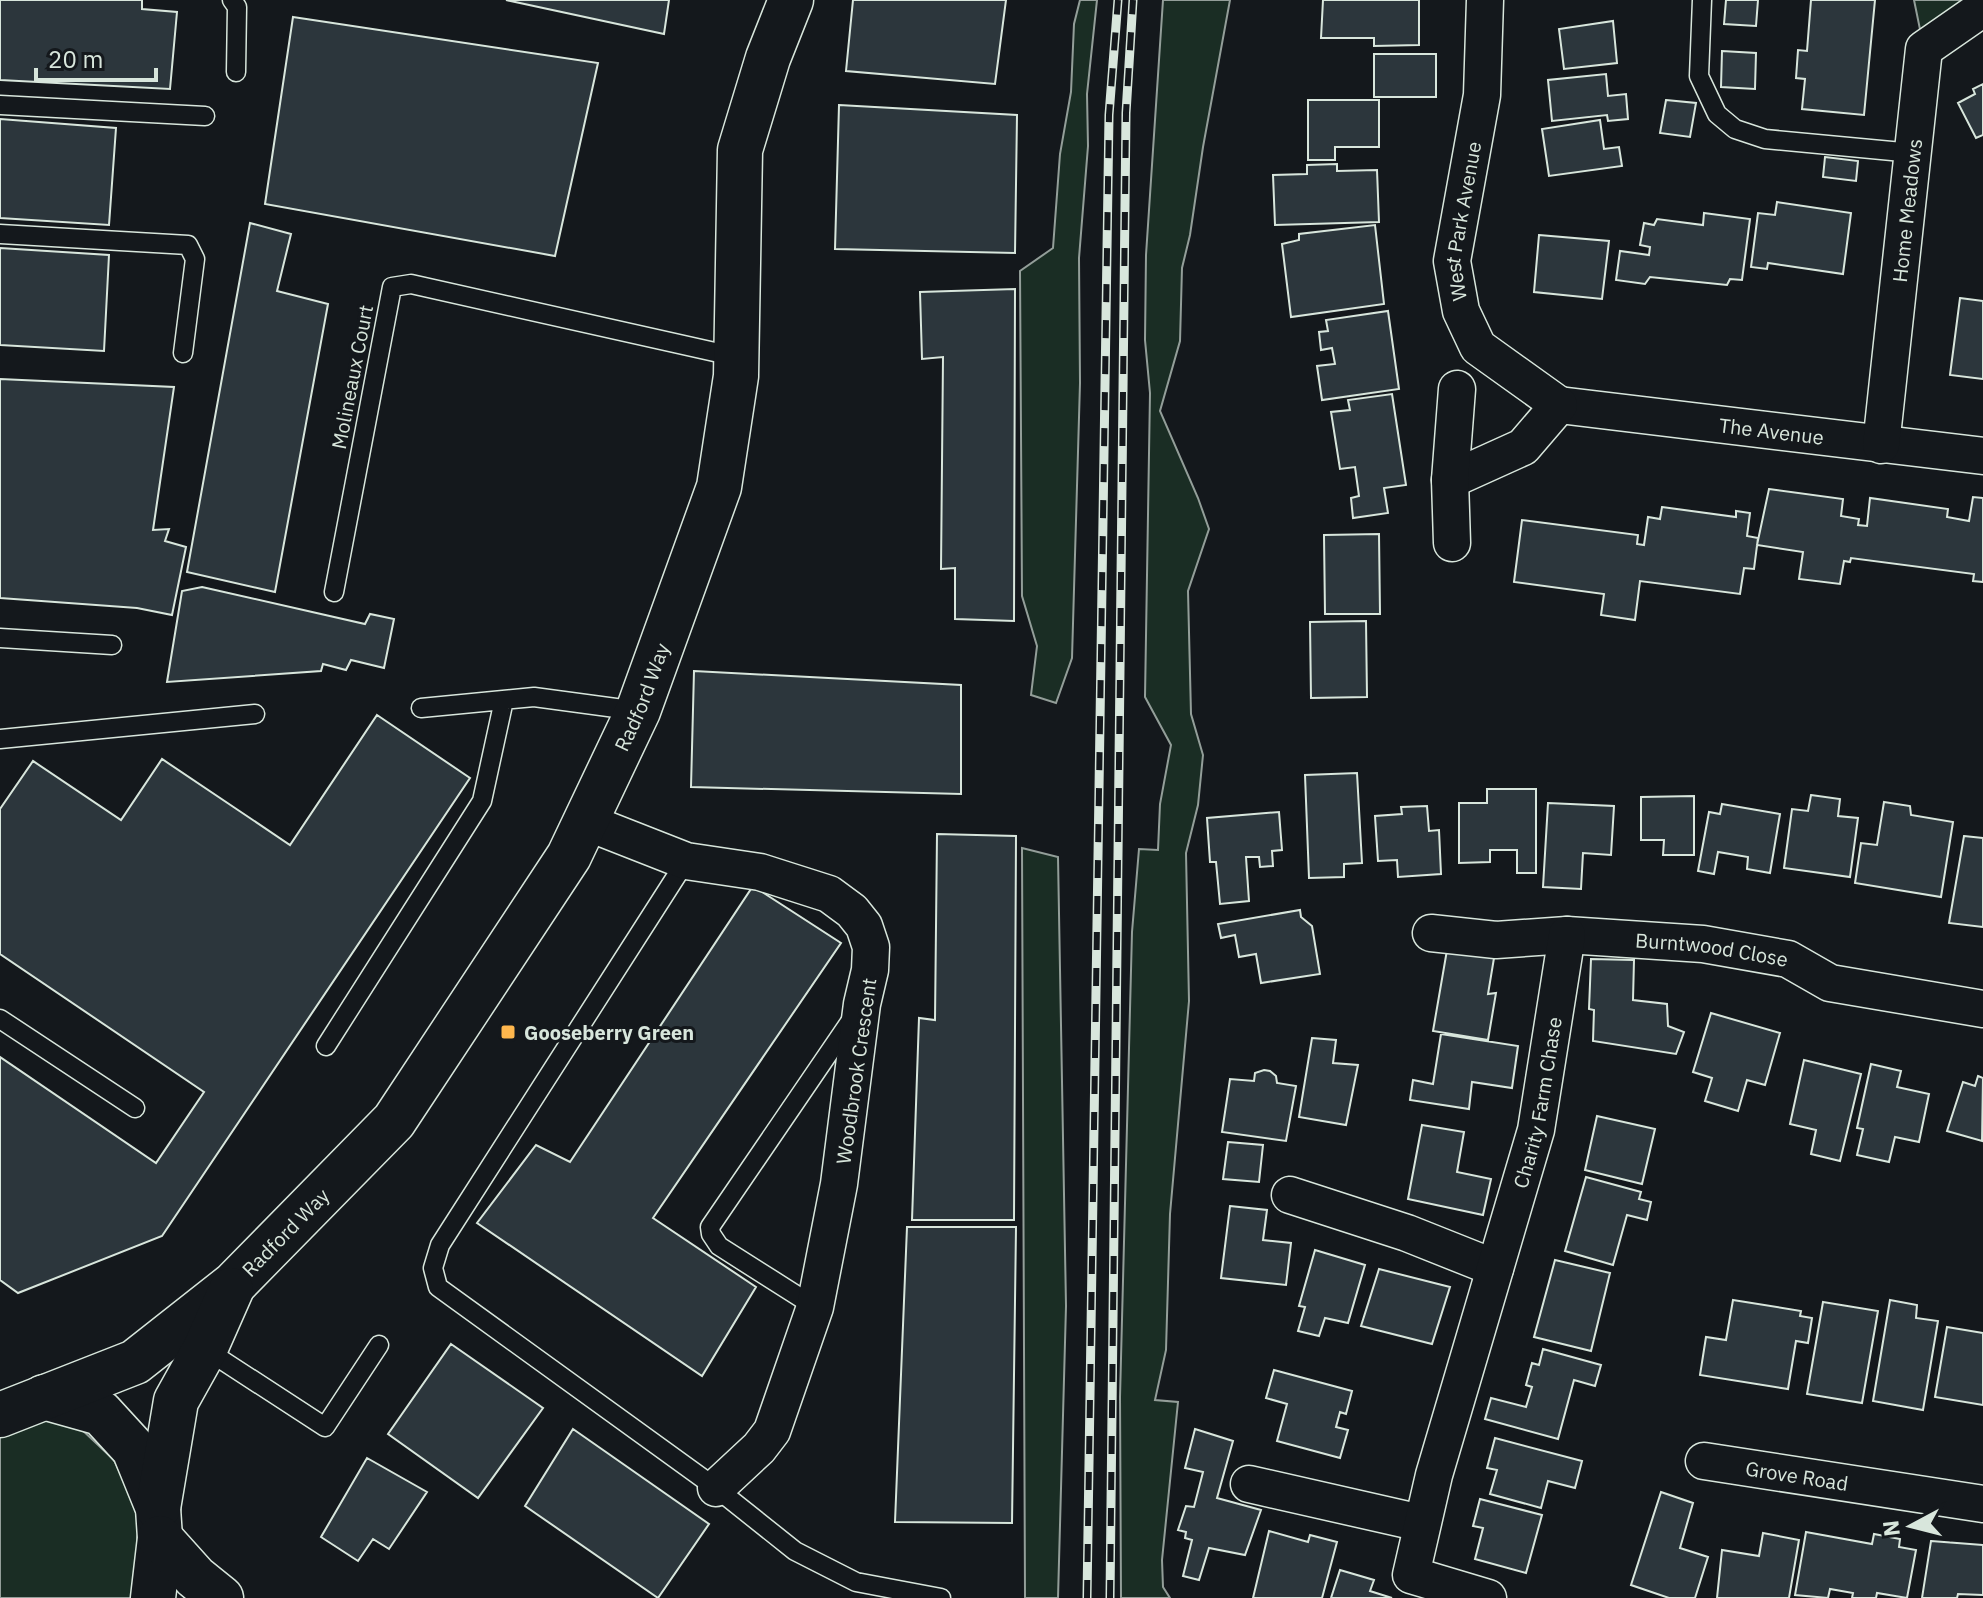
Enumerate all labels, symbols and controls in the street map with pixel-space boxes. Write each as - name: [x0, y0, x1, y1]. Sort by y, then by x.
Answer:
- scale bar: [36, 32, 156, 82]
- text: 20 m: [48, 43, 103, 75]
- street label: Home Meadows: [1885, 137, 1928, 284]
- street label: West Park Avenue: [1438, 139, 1487, 303]
- street label: Molineaux Court: [325, 302, 379, 452]
- street label: The Avenue: [1718, 411, 1825, 450]
- street label: Radford Way: [607, 639, 675, 755]
- street label: Burntwood Close: [1634, 926, 1790, 972]
- street label: Woodbrook Crescent: [830, 976, 882, 1166]
- street label: Charity Farm Chase: [1506, 1015, 1567, 1191]
- place label: Gooseberry Green: [524, 1019, 694, 1046]
- marker: Gooseberry Green: [499, 1023, 517, 1041]
- street label: Radford Way: [235, 1182, 335, 1282]
- street label: Grove Road: [1744, 1454, 1850, 1497]
- north arrow: [1871, 1486, 1951, 1566]
- text: N: [1875, 1519, 1906, 1538]

